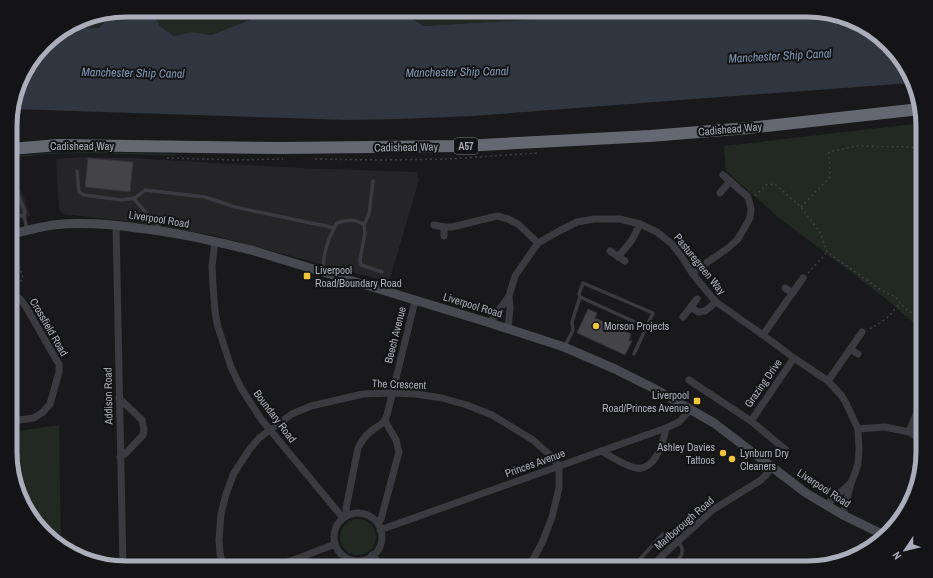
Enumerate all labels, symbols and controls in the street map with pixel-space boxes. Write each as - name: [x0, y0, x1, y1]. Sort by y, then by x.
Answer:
- water label: Manchester Ship Canal: [728, 45, 833, 67]
- water label: Manchester Ship Canal: [405, 63, 509, 81]
- water label: Manchester Ship Canal: [81, 64, 185, 82]
- street label: Cadishead Way: [698, 119, 763, 139]
- road number: A57: [454, 138, 478, 154]
- street label: Cadishead Way: [50, 139, 114, 153]
- street label: Cadishead Way: [374, 139, 439, 155]
- street label: Liverpool Road: [128, 207, 190, 231]
- street label: Pasturegreen Way: [671, 231, 729, 298]
- place label: Liverpool Road/Boundary Road: [315, 263, 402, 290]
- marker: Liverpool Road/Boundary Road: [302, 271, 312, 281]
- street label: Liverpool Road: [442, 289, 504, 321]
- street label: Crossfield Road: [27, 295, 71, 359]
- street label: Beech Avenue: [381, 305, 409, 365]
- place label: Morson Projects: [604, 319, 670, 333]
- marker: Morson Projects: [591, 321, 601, 331]
- street label: Grazing Drive: [741, 356, 785, 410]
- street label: Addison Road: [101, 367, 116, 426]
- street label: The Crescent: [372, 376, 427, 392]
- street label: Boundary Road: [251, 387, 299, 445]
- place label: Liverpool Road/Princes Avenue: [602, 388, 689, 415]
- marker: Liverpool Road/Princes Avenue: [692, 396, 702, 406]
- place label: Ashley Davies Tattoos: [656, 440, 715, 467]
- street label: Princes Avenue: [503, 446, 567, 480]
- place label: Lynburn Dry Cleaners: [740, 446, 789, 473]
- marker: Ashley Davies Tattoos: [718, 448, 728, 458]
- marker: Lynburn Dry Cleaners: [727, 454, 737, 464]
- street label: Liverpool Road: [795, 465, 853, 511]
- street label: Marlborough Road: [651, 493, 717, 553]
- north arrow: [885, 530, 925, 570]
- text: N: [889, 549, 904, 562]

